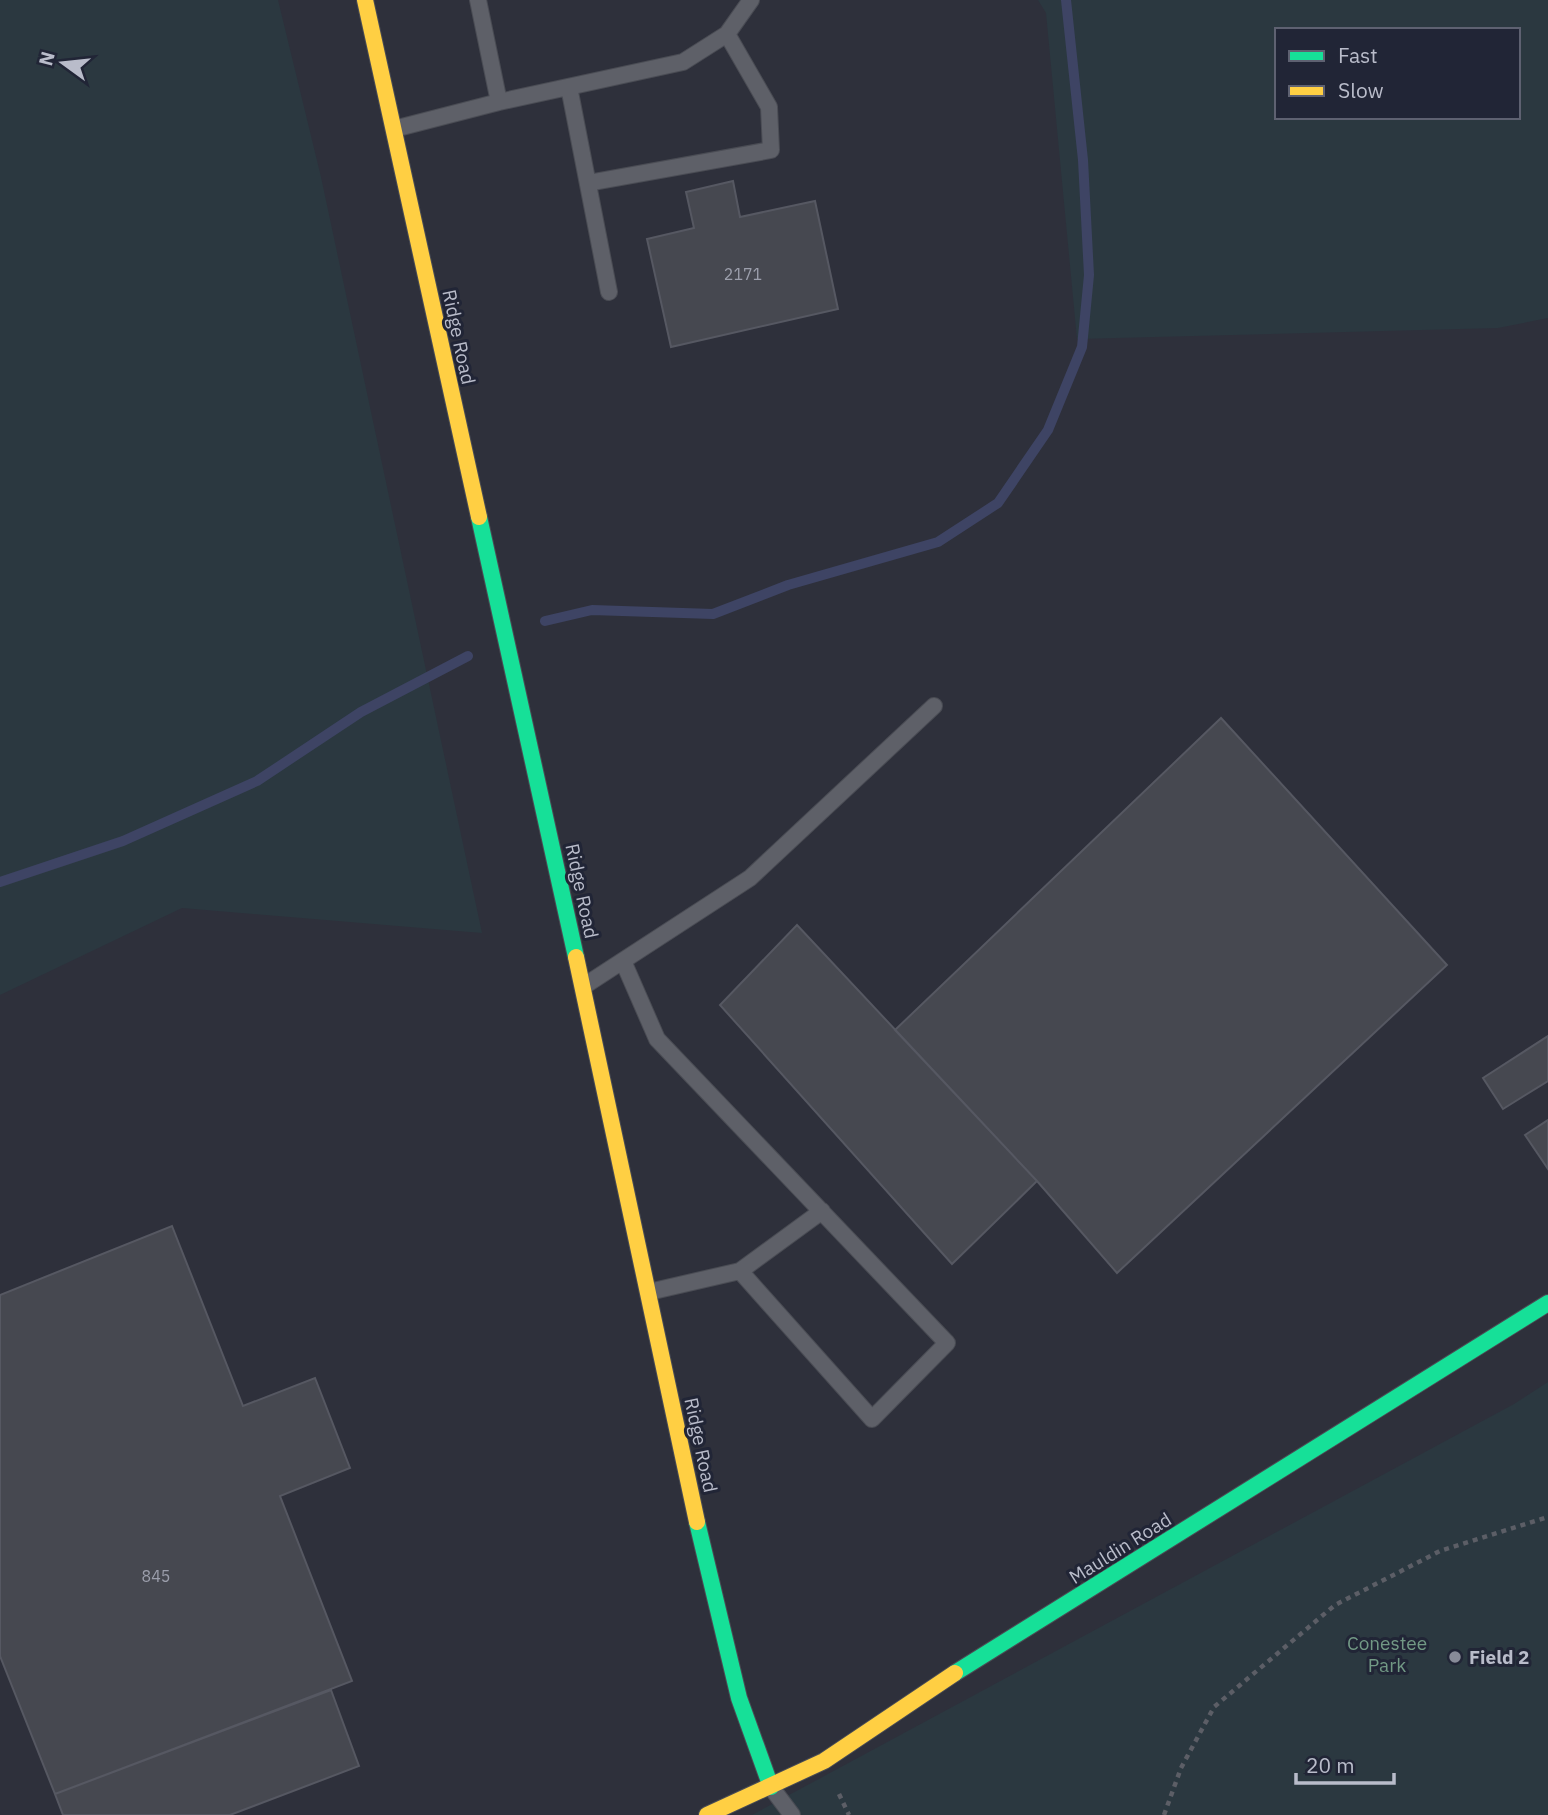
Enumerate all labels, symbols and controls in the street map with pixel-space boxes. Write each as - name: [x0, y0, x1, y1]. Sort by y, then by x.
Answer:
- north arrow: [28, 28, 98, 98]
- legend: [1275, 28, 1520, 119]
- text: Fast: [1338, 41, 1378, 69]
- text: N: [33, 49, 60, 68]
- text: Slow: [1338, 76, 1384, 104]
- house number: 2171: [724, 264, 762, 284]
- street label: Ridge Road: [437, 287, 481, 387]
- street label: Ridge Road: [560, 841, 604, 941]
- street label: Ridge Road: [679, 1395, 723, 1495]
- street label: Mauldin Road: [1064, 1507, 1176, 1589]
- house number: 845: [142, 1566, 170, 1586]
- park label: Conestee Park: [1347, 1631, 1427, 1677]
- place label: Field 2: [1469, 1645, 1529, 1669]
- marker: Field 2: [1447, 1649, 1463, 1665]
- scale bar: [1296, 1742, 1394, 1786]
- text: 20 m: [1306, 1751, 1355, 1779]

